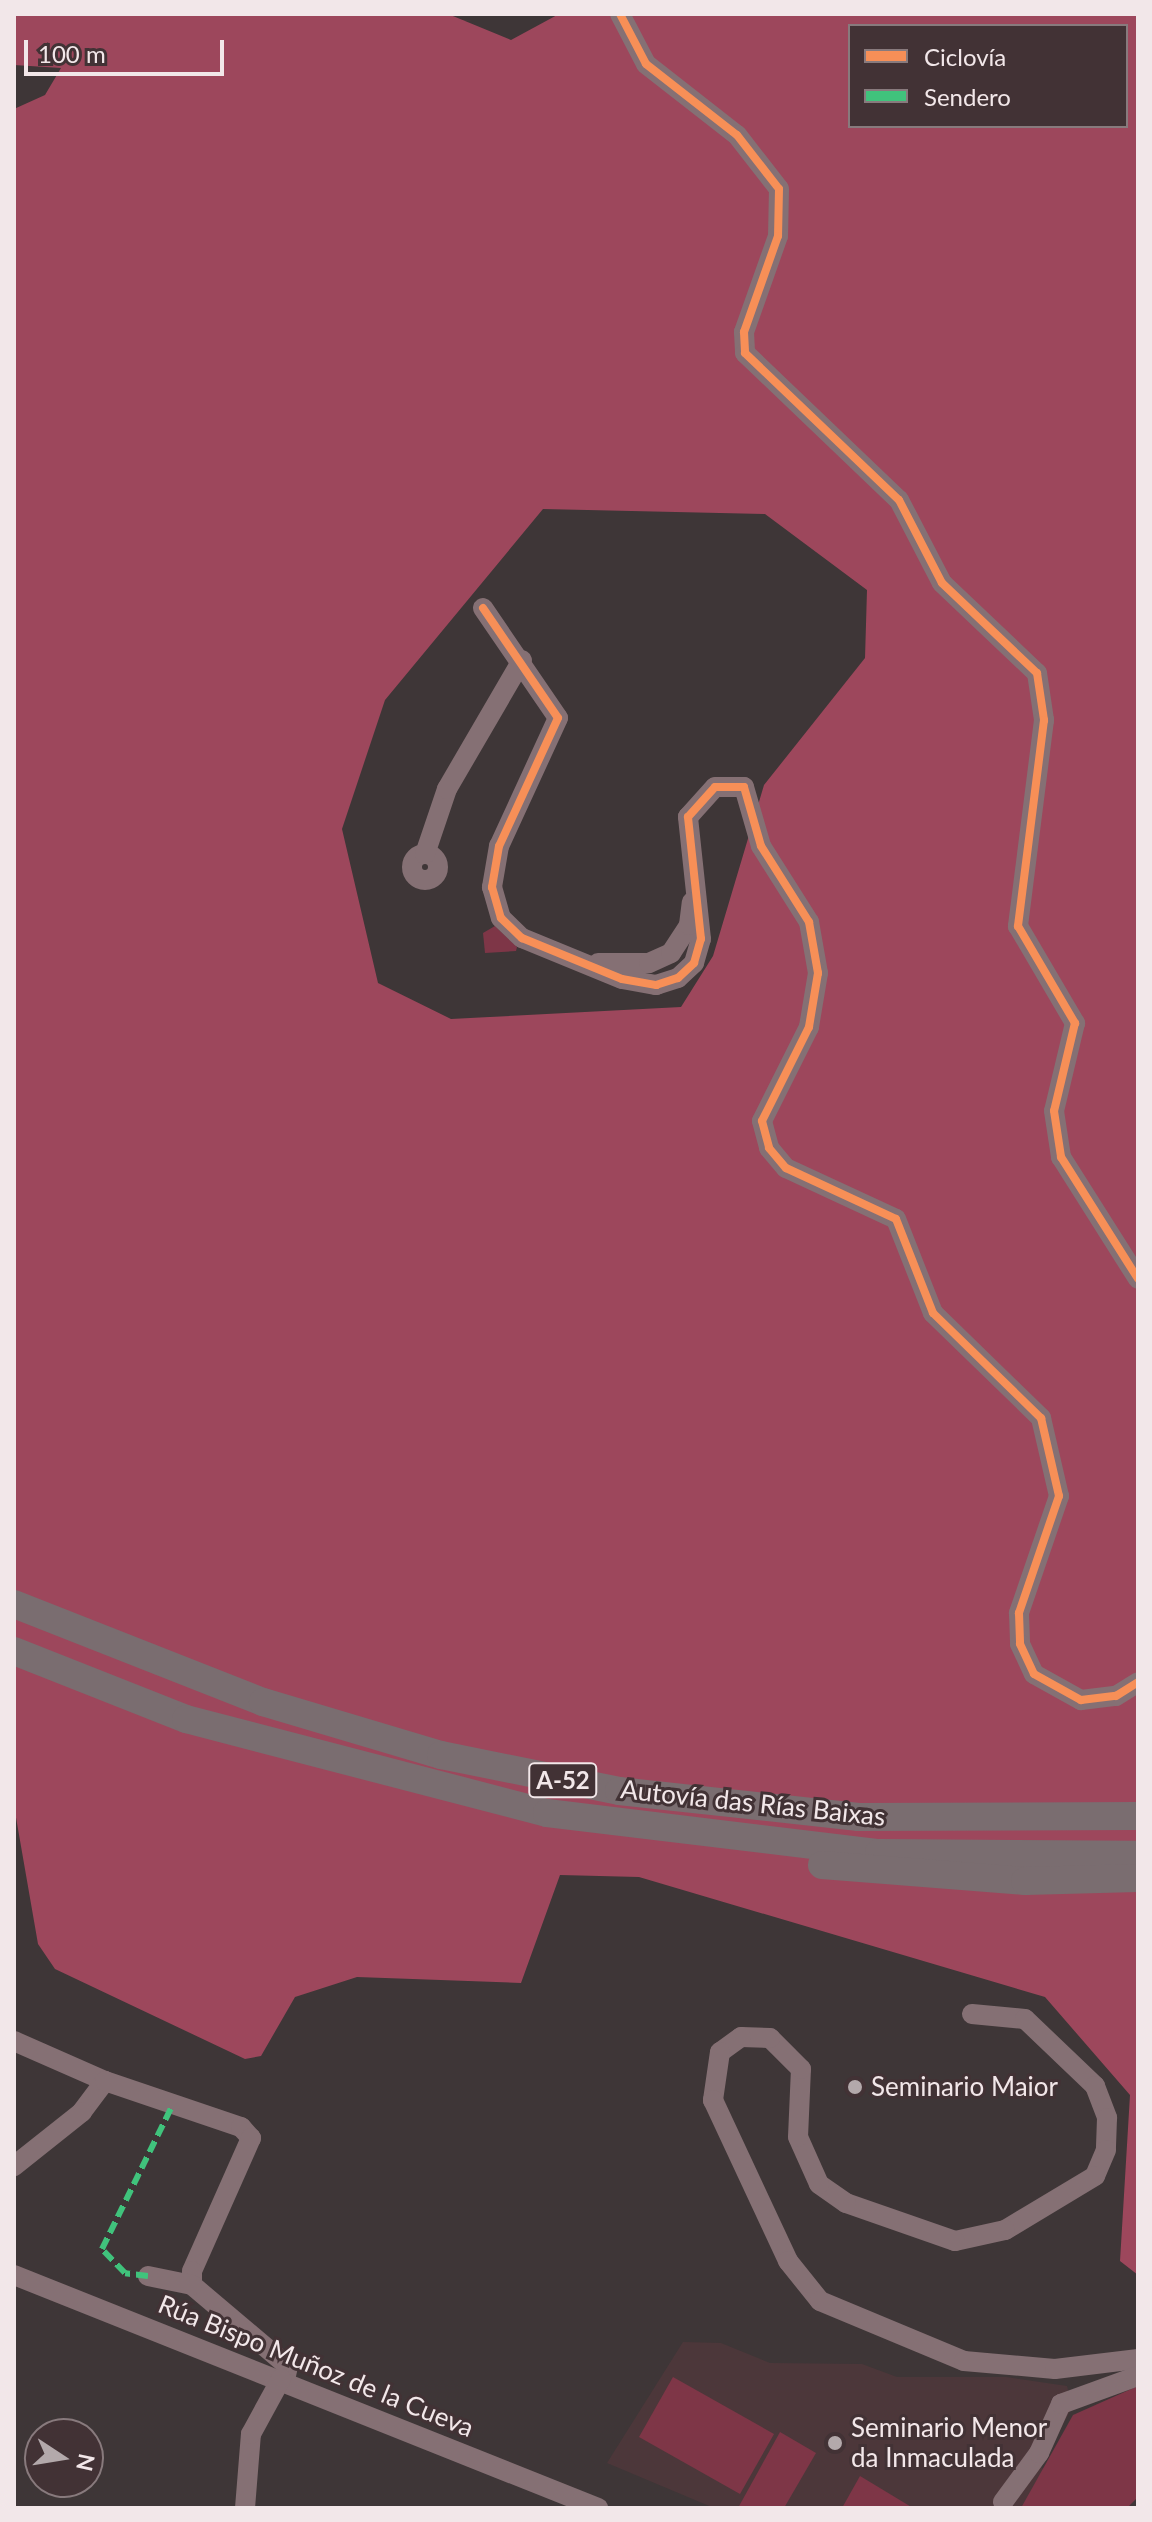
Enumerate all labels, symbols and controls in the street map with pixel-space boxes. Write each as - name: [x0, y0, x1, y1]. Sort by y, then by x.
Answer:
- scale bar: [28, 24, 228, 74]
- legend: [848, 24, 1128, 128]
- text: 100 m: [38, 39, 106, 68]
- text: Ciclovía: [924, 42, 1006, 71]
- text: Sendero: [924, 82, 1011, 111]
- road number: A-52: [527, 1760, 599, 1800]
- street label: Autovía das Rías Baixas: [619, 1774, 887, 1832]
- place label: Seminario Maior: [871, 2071, 1058, 2103]
- marker: Seminario Maior: [846, 2078, 864, 2096]
- street label: Rúa Bispo Muñoz de la Cueva: [154, 2288, 478, 2444]
- place label: Seminario Menor da Inmaculada: [851, 2412, 1047, 2474]
- north arrow: [24, 2418, 104, 2498]
- marker: Seminario Menor da Inmaculada: [826, 2434, 844, 2452]
- text: N: [71, 2452, 101, 2474]

